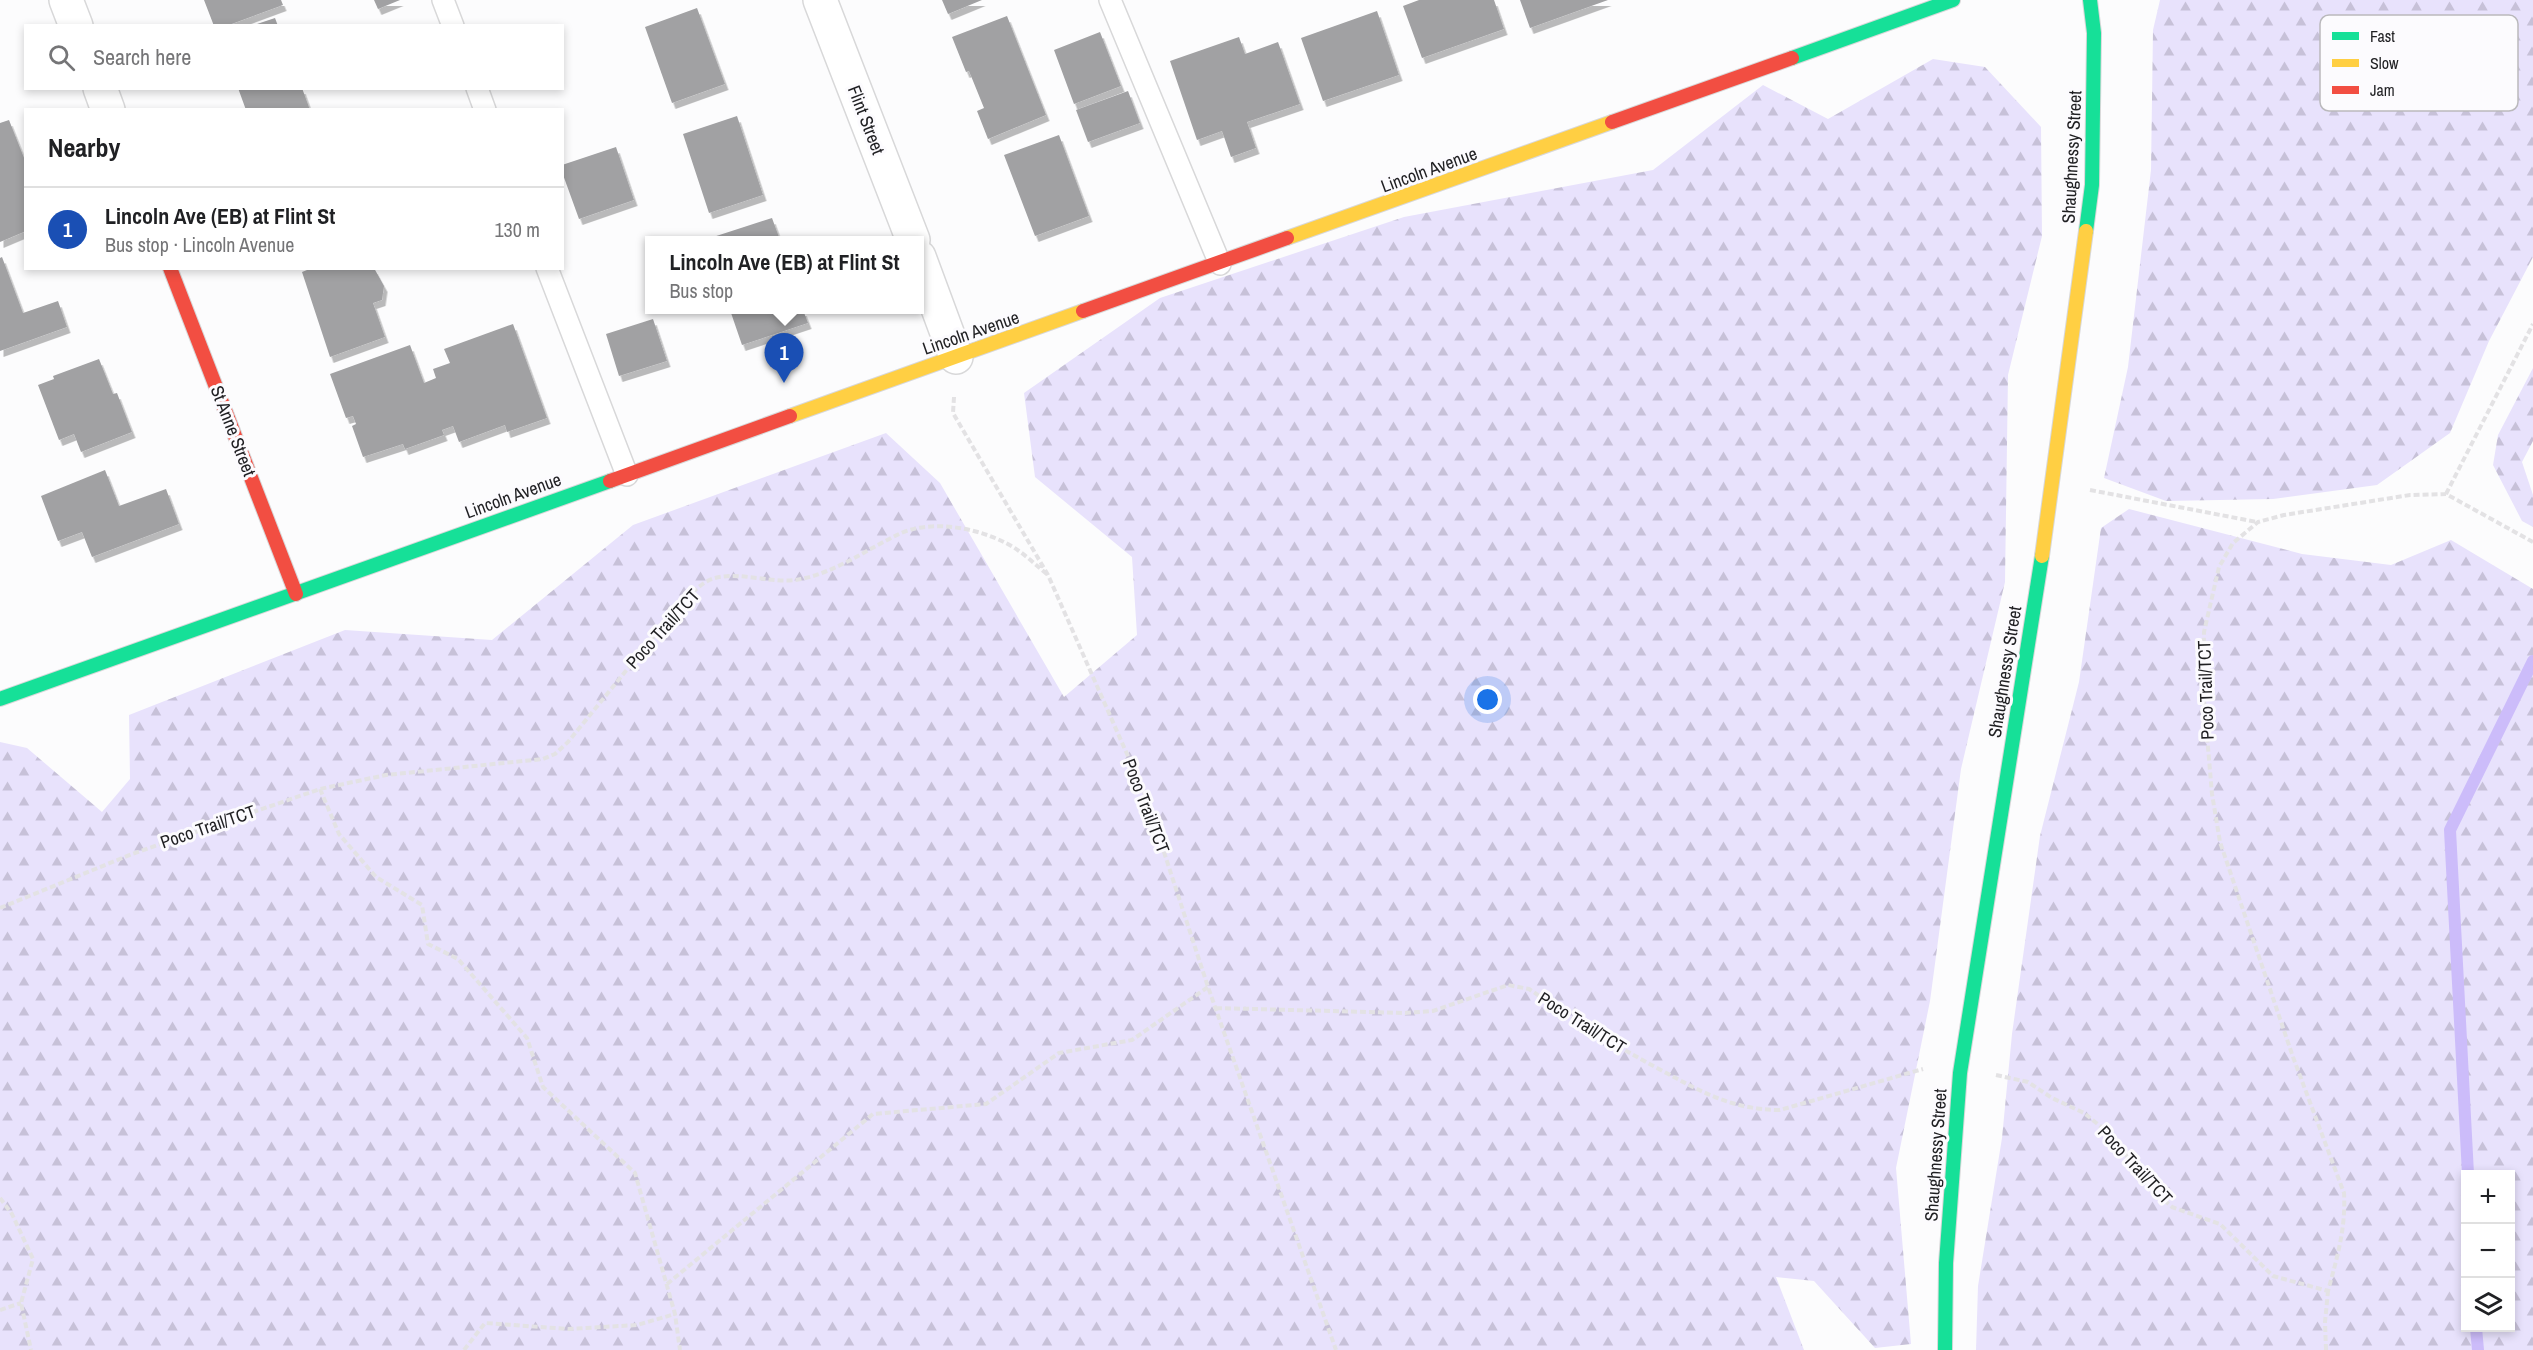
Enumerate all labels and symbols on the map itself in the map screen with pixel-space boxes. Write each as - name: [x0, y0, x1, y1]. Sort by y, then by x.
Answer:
- legend: [2320, 15, 2518, 111]
- text: Fast: [2370, 25, 2395, 47]
- text: Slow: [2370, 52, 2399, 74]
- text: Jam: [2370, 79, 2395, 101]
- street label: Flint Street: [842, 82, 891, 158]
- street label: Shaughnessy Street: [2056, 90, 2087, 224]
- street label: Lincoln Avenue: [1377, 141, 1480, 198]
- street label: Lincoln Avenue: [919, 304, 1023, 361]
- pin: 1: [764, 334, 804, 383]
- street label: St Anne Street: [205, 382, 262, 480]
- street label: Lincoln Avenue: [461, 467, 564, 524]
- street label: Poco Trail/TCT: [620, 583, 705, 674]
- street label: Shaughnessy Street: [1982, 604, 2027, 740]
- street label: Poco Trail/TCT: [2191, 640, 2220, 740]
- your location: [1473, 685, 1502, 714]
- street label: Poco Trail/TCT: [1117, 755, 1176, 857]
- street label: Poco Trail/TCT: [157, 799, 259, 855]
- street label: Poco Trail/TCT: [1534, 986, 1631, 1059]
- street label: Shaughnessy Street: [1918, 1088, 1953, 1222]
- street label: Poco Trail/TCT: [2092, 1120, 2178, 1209]

